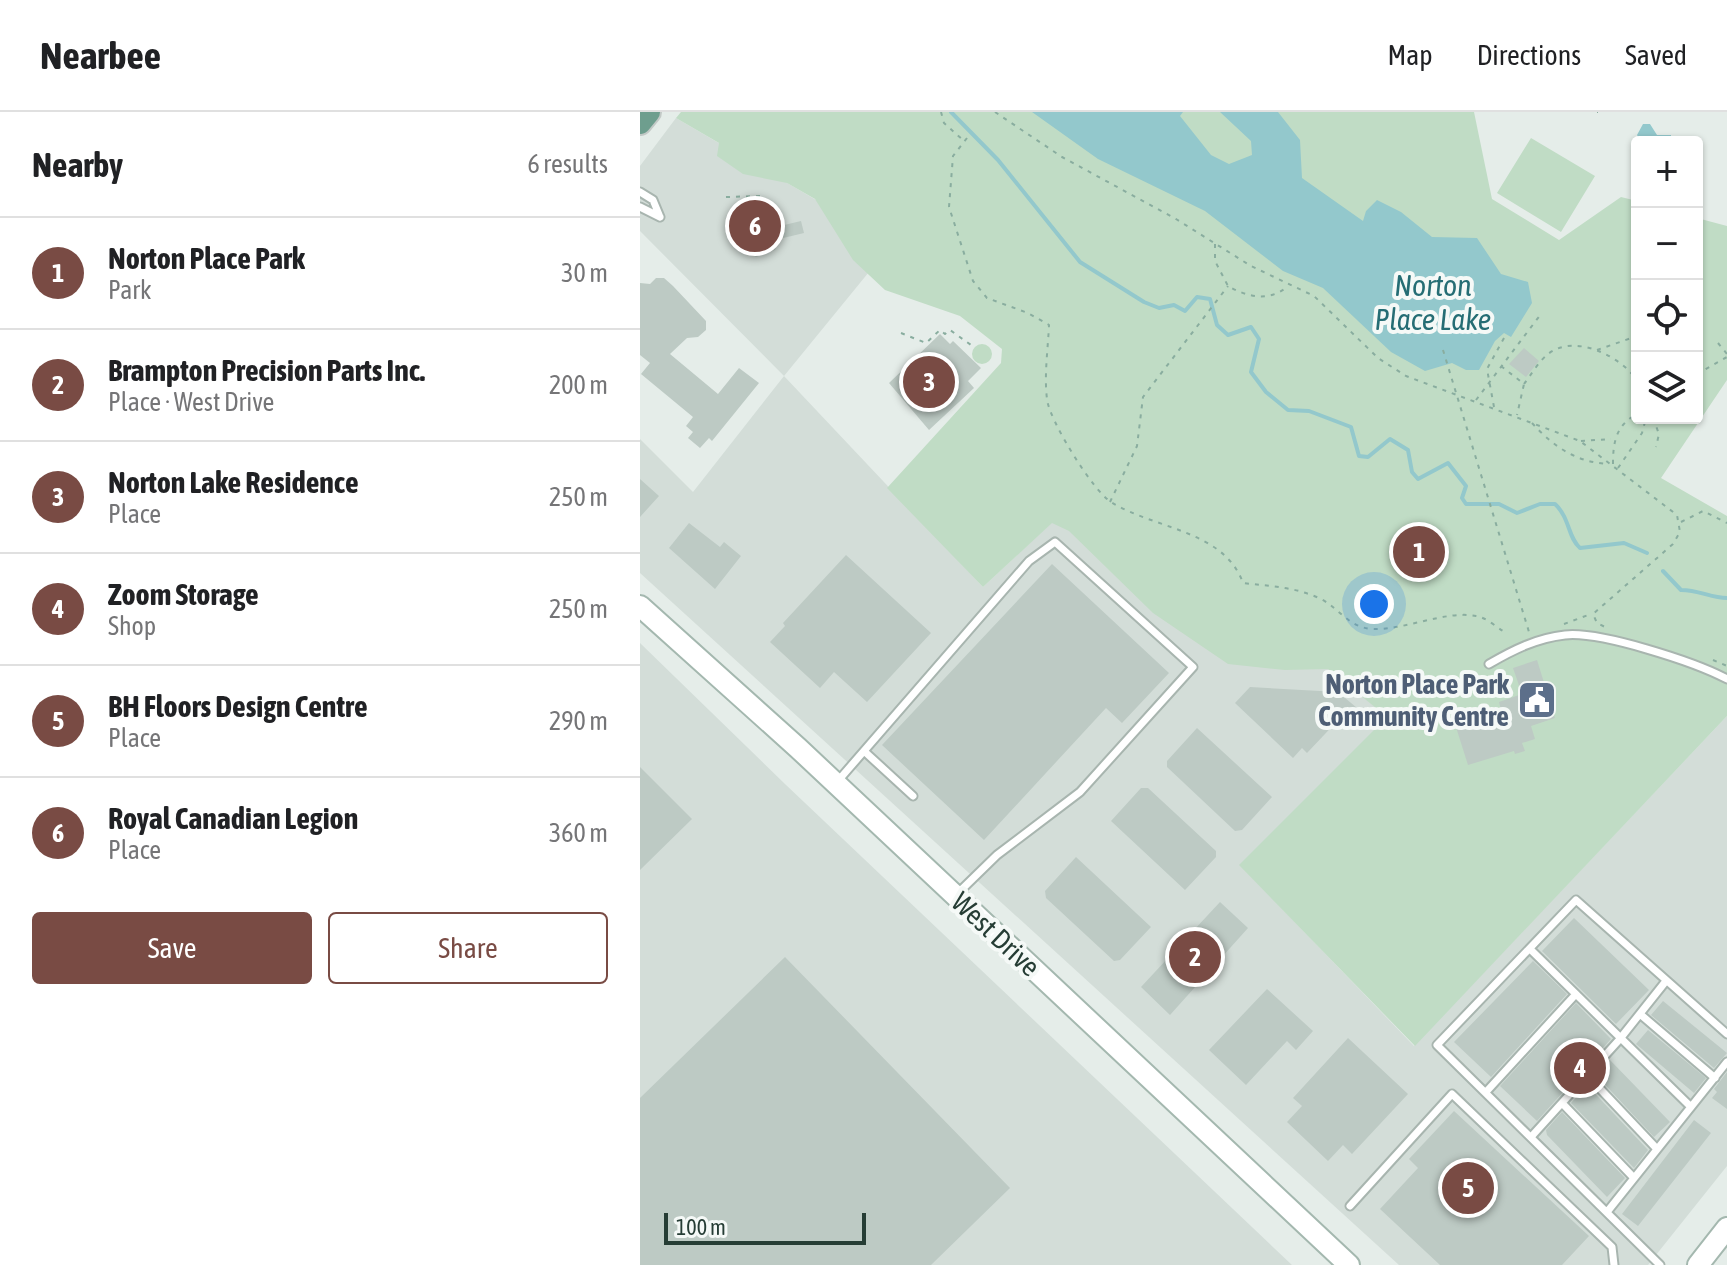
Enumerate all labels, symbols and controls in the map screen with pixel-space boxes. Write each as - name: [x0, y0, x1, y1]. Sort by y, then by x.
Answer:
- text: Nearbee: [40, 34, 161, 77]
- text: Map: [1388, 39, 1433, 71]
- text: Directions: [1477, 39, 1581, 71]
- text: Saved: [1625, 39, 1687, 71]
- map controls: [1631, 136, 1703, 424]
- button: +: [1631, 136, 1703, 208]
- text: Nearby: [32, 145, 123, 184]
- text: 6 results: [527, 149, 608, 179]
- pin: 6: [729, 196, 781, 256]
- button: −: [1631, 208, 1703, 280]
- text: Norton Place Park: [108, 241, 305, 275]
- text: 1: [52, 258, 64, 288]
- text: 30 m: [561, 258, 608, 288]
- water label: Norton Place Lake: [1375, 268, 1491, 336]
- text: Park: [108, 275, 151, 305]
- button: locate: [1631, 280, 1703, 352]
- pin: 3: [903, 352, 955, 412]
- button: layers: [1631, 352, 1703, 424]
- text: Brampton Precision Parts Inc.: [108, 353, 425, 387]
- text: 2: [52, 370, 64, 400]
- text: 200 m: [549, 370, 608, 400]
- text: Place · West Drive: [108, 387, 274, 417]
- text: Norton Lake Residence: [108, 465, 359, 499]
- text: 3: [52, 482, 64, 512]
- text: 250 m: [549, 482, 608, 512]
- text: Place: [108, 499, 161, 529]
- pin: 1: [1393, 522, 1445, 582]
- text: Zoom Storage: [108, 577, 259, 611]
- your location: [1354, 584, 1394, 624]
- text: 4: [52, 594, 64, 624]
- text: 250 m: [549, 594, 608, 624]
- text: Shop: [108, 611, 156, 641]
- place label: Norton Place Park Community Centre: [1318, 668, 1510, 732]
- public building icon: Norton Place Park Community Centre: [1516, 679, 1558, 721]
- text: BH Floors Design Centre: [108, 689, 368, 723]
- text: 5: [52, 706, 64, 736]
- text: 290 m: [549, 706, 608, 736]
- text: Place: [108, 723, 161, 753]
- text: Royal Canadian Legion: [108, 801, 358, 835]
- text: 6: [52, 818, 64, 848]
- text: 360 m: [549, 818, 608, 848]
- text: Place: [108, 835, 161, 865]
- street label: West Drive: [945, 885, 1047, 983]
- button: Save: [32, 912, 312, 984]
- button: Share: [328, 912, 608, 984]
- pin: 2: [1169, 927, 1221, 987]
- pin: 4: [1554, 1038, 1606, 1098]
- pin: 5: [1442, 1158, 1494, 1218]
- scale bar: [664, 1209, 866, 1245]
- text: 100 m: [676, 1214, 726, 1240]

